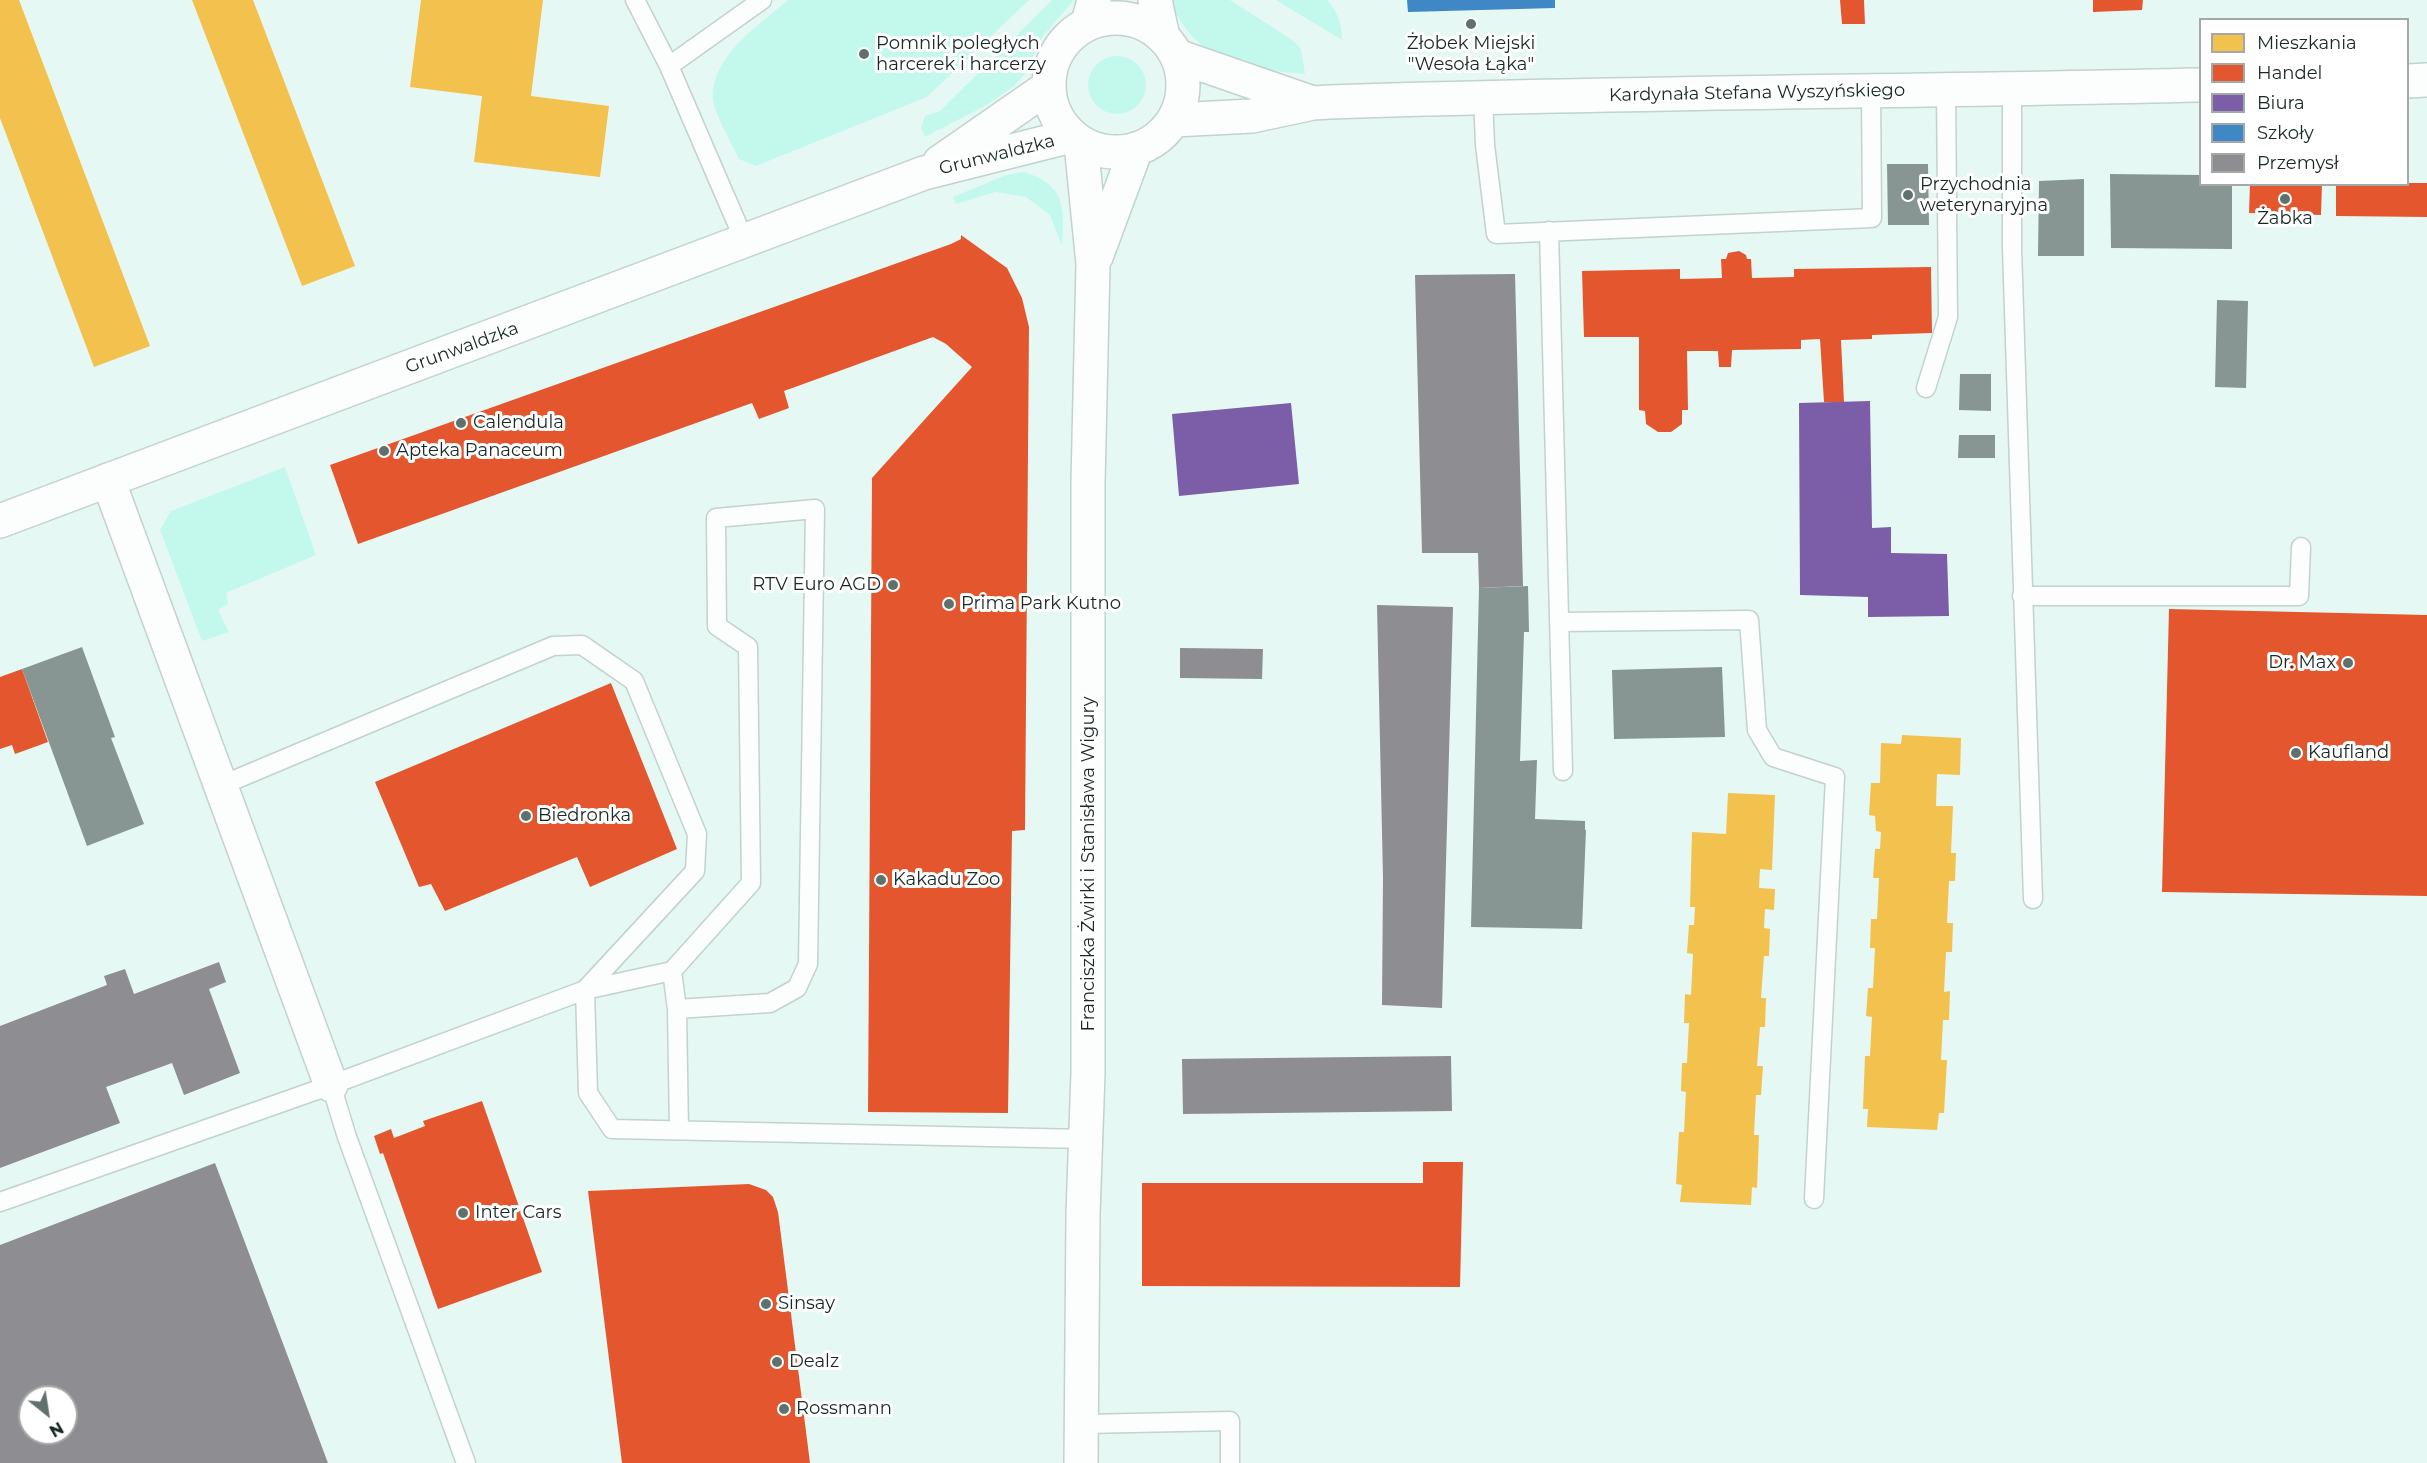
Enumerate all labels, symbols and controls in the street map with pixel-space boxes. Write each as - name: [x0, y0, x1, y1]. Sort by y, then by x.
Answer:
- marker: Żłobek Miejski "Wesoła Łąka": [1464, 17, 1478, 31]
- legend: [2199, 18, 2409, 186]
- text: Mieszkania: [2257, 32, 2357, 54]
- place label: Pomnik poległych harcerek i harcerzy: [876, 33, 1046, 76]
- place label: Żłobek Miejski "Wesoła Łąka": [1407, 33, 1535, 76]
- marker: Pomnik poległych harcerek i harcerzy: [857, 47, 871, 61]
- text: Handel: [2257, 62, 2322, 84]
- street label: Kardynała Stefana Wyszyńskiego: [1609, 80, 1905, 106]
- text: Biura: [2257, 92, 2305, 114]
- text: Szkoły: [2257, 122, 2314, 144]
- street label: Grunwaldzka: [937, 130, 1057, 180]
- text: Przemysł: [2257, 152, 2339, 174]
- place label: Przychodnia weterynaryjna: [1920, 174, 2048, 216]
- marker: Przychodnia weterynaryjna: [1901, 188, 1915, 202]
- marker: Żabka: [2278, 192, 2292, 206]
- place label: Żabka: [2257, 208, 2313, 230]
- street label: Grunwaldzka: [403, 318, 521, 378]
- place label: Calendula: [473, 412, 564, 434]
- marker: Calendula: [454, 416, 468, 430]
- place label: Apteka Panaceum: [396, 440, 563, 462]
- marker: Apteka Panaceum: [377, 444, 391, 458]
- place label: RTV Euro AGD: [752, 574, 881, 596]
- marker: RTV Euro AGD: [886, 578, 900, 592]
- place label: Prima Park Kutno: [961, 593, 1121, 615]
- marker: Prima Park Kutno: [942, 597, 956, 611]
- place label: Dr. Max: [2268, 652, 2336, 674]
- marker: Dr. Max: [2341, 656, 2355, 670]
- street label: Franciszka Żwirki i Stanisława Wigury: [1078, 697, 1100, 1031]
- place label: Kaufland: [2308, 742, 2389, 764]
- marker: Kaufland: [2289, 746, 2303, 760]
- place label: Biedronka: [538, 805, 631, 827]
- marker: Biedronka: [519, 809, 533, 823]
- place label: Kakadu Zoo: [893, 869, 1000, 891]
- marker: Kakadu Zoo: [874, 873, 888, 887]
- place label: Inter Cars: [475, 1202, 562, 1224]
- marker: Inter Cars: [456, 1206, 470, 1220]
- place label: Sinsay: [778, 1293, 835, 1315]
- marker: Sinsay: [759, 1297, 773, 1311]
- place label: Dealz: [789, 1351, 839, 1373]
- marker: Dealz: [770, 1355, 784, 1369]
- north arrow: [18, 1385, 78, 1445]
- place label: Rossmann: [796, 1398, 892, 1420]
- marker: Rossmann: [777, 1402, 791, 1416]
- text: N: [46, 1418, 67, 1441]

